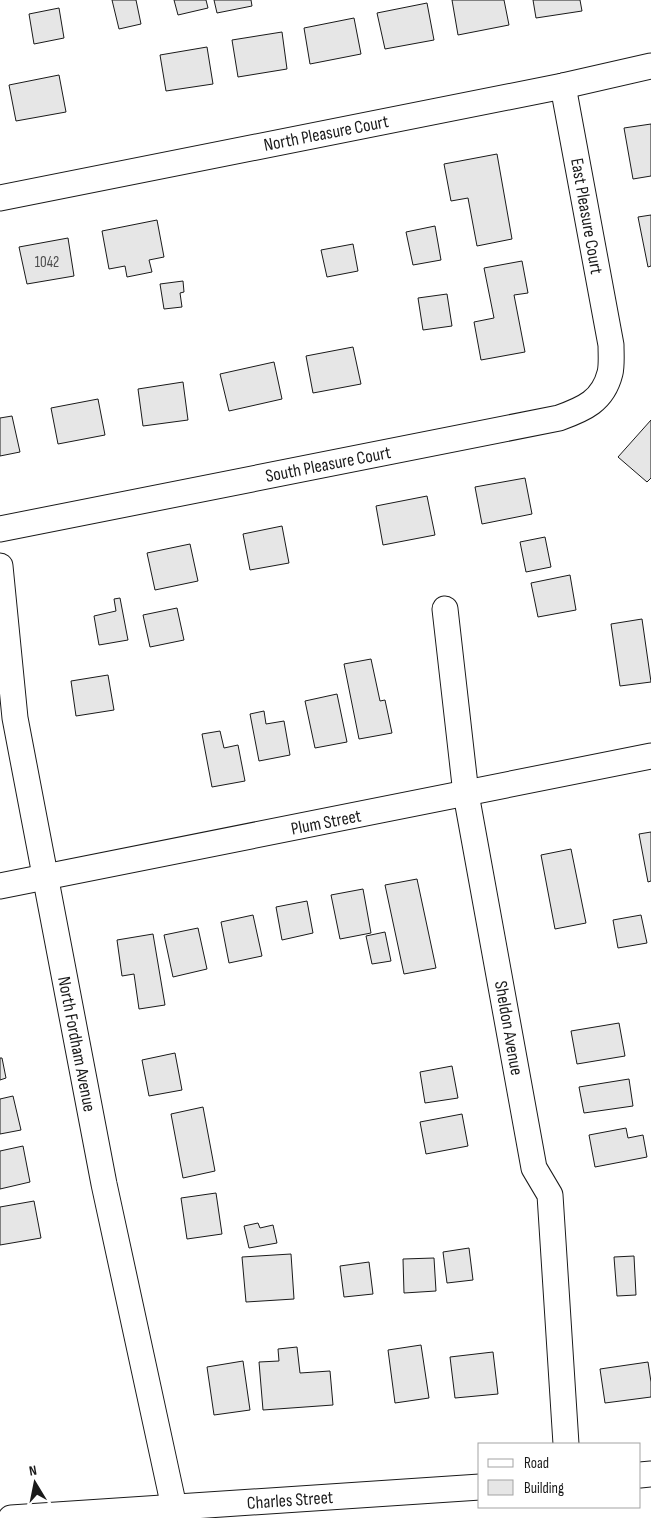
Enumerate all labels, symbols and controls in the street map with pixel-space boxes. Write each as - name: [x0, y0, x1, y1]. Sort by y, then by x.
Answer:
- street label: North Pleasure Court: [262, 111, 391, 156]
- street label: East Pleasure Court: [566, 156, 607, 276]
- house number: 1042: [35, 253, 59, 272]
- street label: South Pleasure Court: [264, 442, 393, 487]
- street label: Plum Street: [289, 805, 363, 840]
- street label: North Fordham Avenue: [53, 975, 100, 1114]
- street label: Sheldon Avenue: [490, 979, 527, 1077]
- legend: [478, 1443, 641, 1508]
- text: Road: [524, 1454, 549, 1473]
- north arrow: [10, 1458, 60, 1508]
- text: N: [28, 1462, 38, 1480]
- text: Building: [524, 1479, 564, 1498]
- street label: Charles Street: [246, 1487, 334, 1514]

